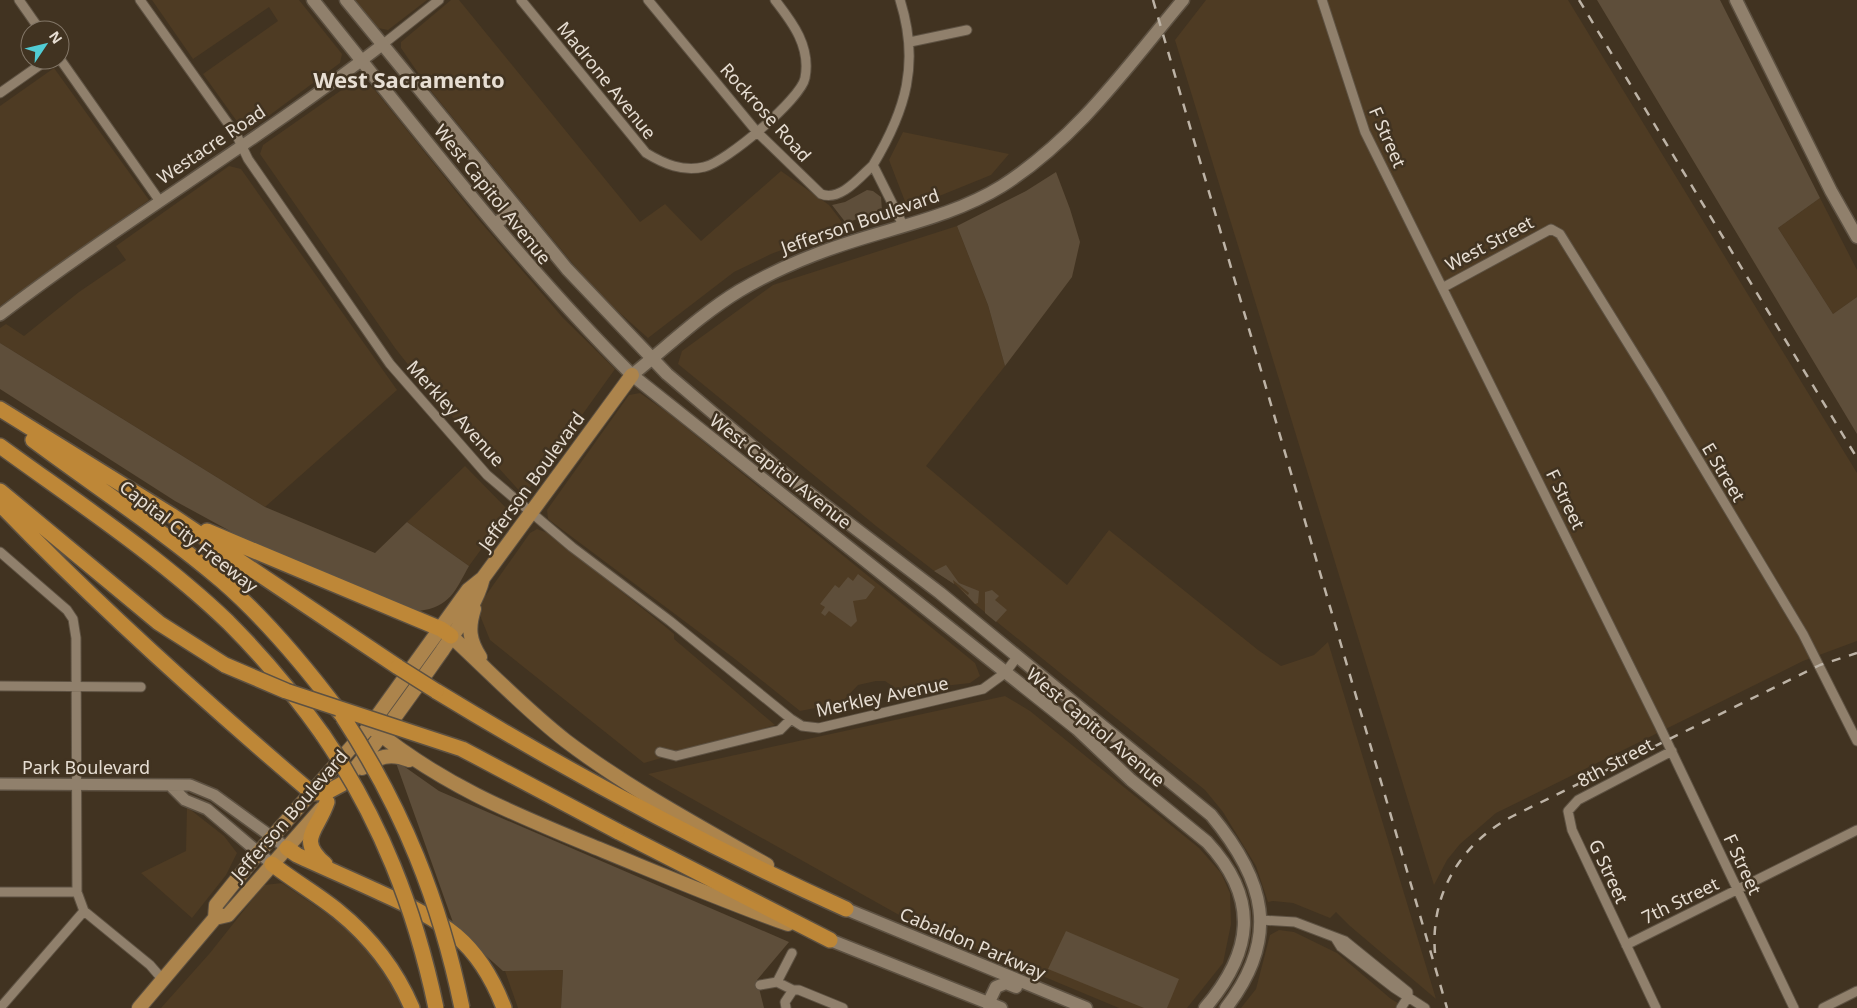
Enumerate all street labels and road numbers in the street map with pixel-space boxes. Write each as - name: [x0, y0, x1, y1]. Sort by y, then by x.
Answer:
- street label: Madrone Avenue: [552, 16, 662, 144]
- street label: Rockrose Road: [715, 58, 817, 166]
- street label: Westacre Road: [152, 99, 270, 189]
- street label: F Street: [1364, 103, 1412, 172]
- street label: West Capitol Avenue: [429, 119, 557, 269]
- street label: Jefferson Boulevard: [776, 183, 942, 260]
- street label: West Street: [1441, 209, 1538, 276]
- street label: Merkley Avenue: [402, 355, 510, 471]
- street label: Jefferson Boulevard: [471, 407, 589, 557]
- street label: West Capitol Avenue: [705, 408, 857, 534]
- street label: E Street: [1697, 438, 1751, 506]
- street label: F Street: [1541, 465, 1591, 534]
- street label: Capital City Freeway: [115, 474, 264, 598]
- street label: West Capitol Avenue: [1022, 662, 1170, 792]
- street label: Merkley Avenue: [813, 670, 951, 722]
- street label: 8th Street: [1573, 732, 1658, 792]
- street label: Jefferson Boulevard: [224, 745, 352, 887]
- street label: Park Boulevard: [22, 755, 150, 779]
- street label: F Street: [1719, 830, 1768, 899]
- street label: G Street: [1584, 835, 1634, 907]
- street label: 7th Street: [1638, 871, 1723, 929]
- street label: Cabaldon Parkway: [896, 901, 1050, 985]

